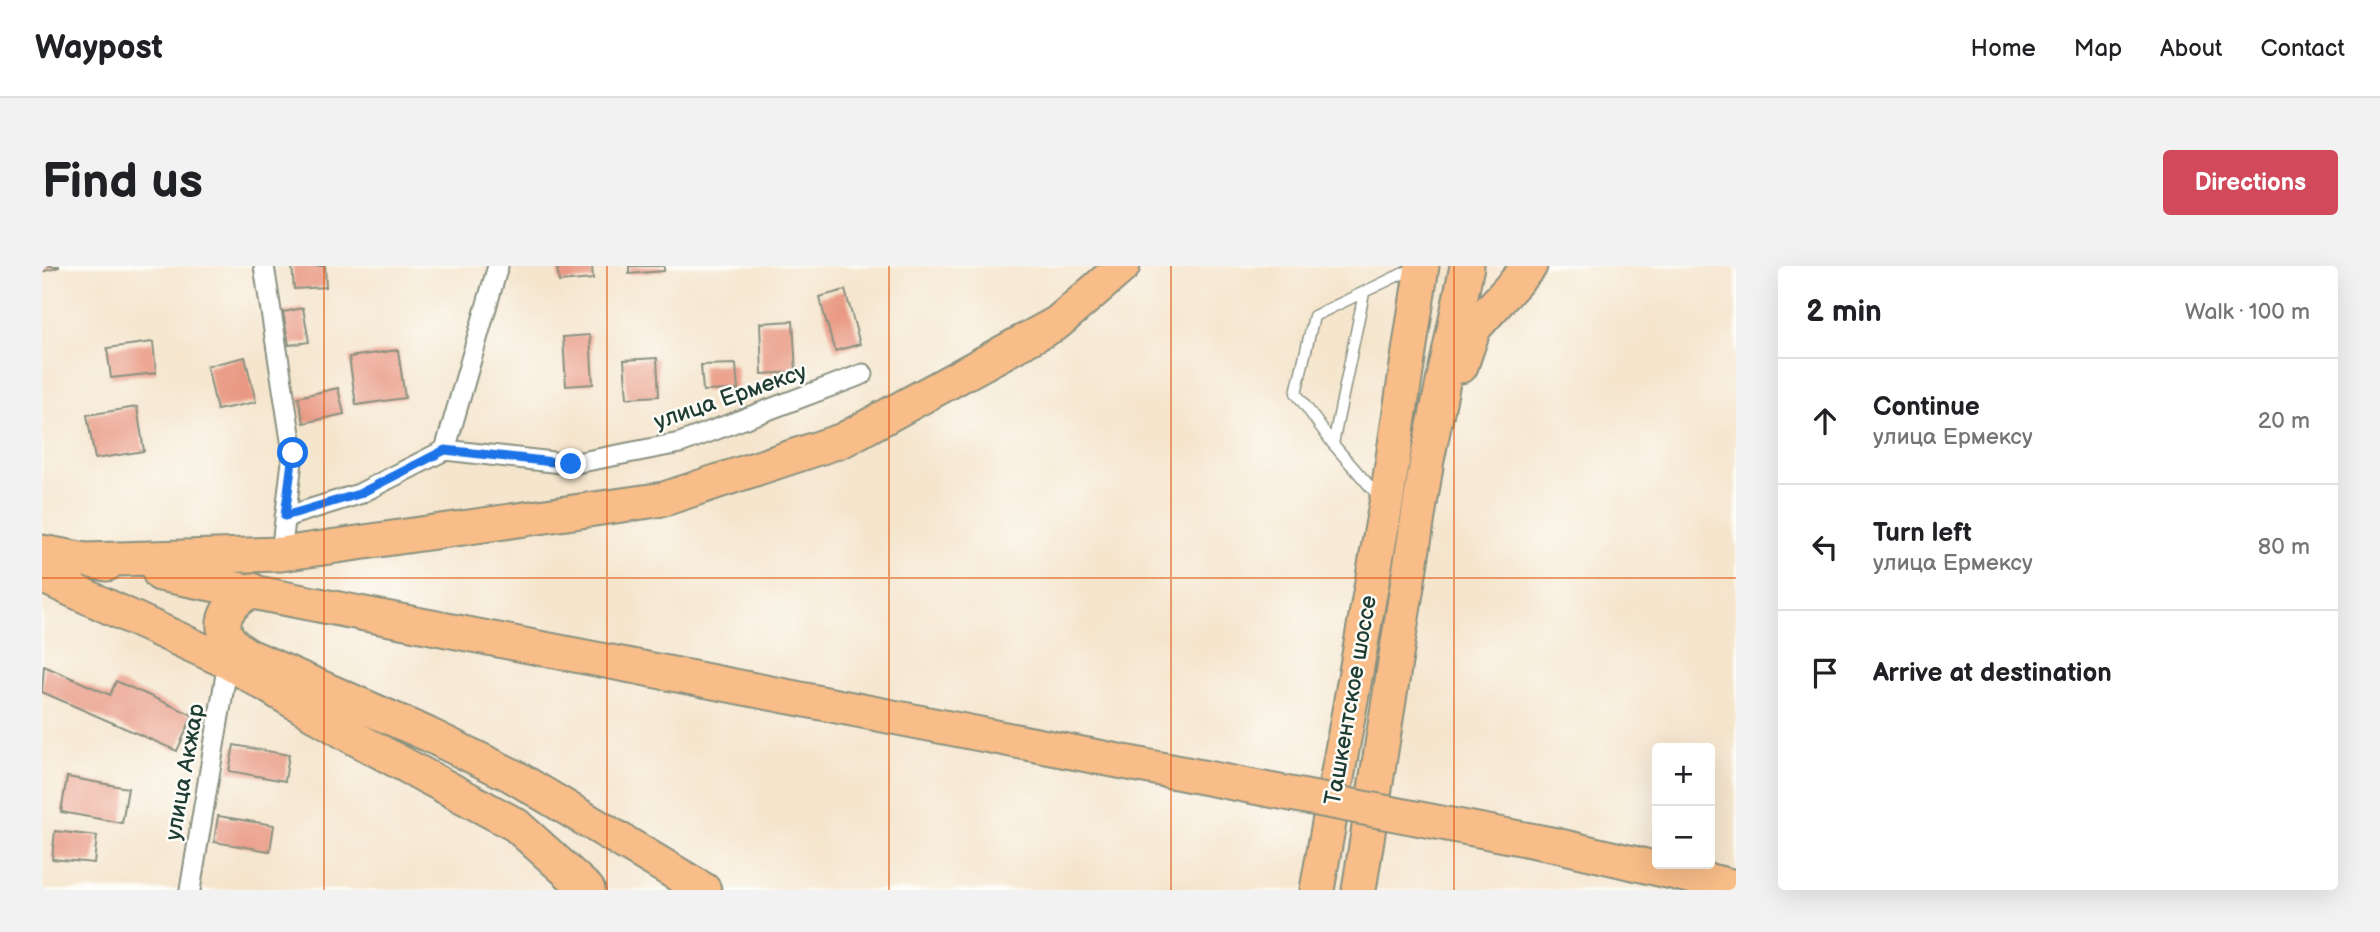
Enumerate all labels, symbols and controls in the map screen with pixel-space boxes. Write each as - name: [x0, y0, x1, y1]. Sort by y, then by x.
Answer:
- text: Waypost: [35, 28, 163, 68]
- text: Home: [1971, 34, 2036, 63]
- text: Map: [2074, 34, 2122, 63]
- text: About: [2160, 34, 2222, 63]
- text: Contact: [2260, 34, 2345, 63]
- button: Directions: [2163, 150, 2338, 215]
- text: Find us: [42, 153, 203, 212]
- text: 2 min: [1806, 294, 1882, 330]
- text: Walk · 100 m: [2185, 298, 2310, 326]
- street label: улица Ермексу: [650, 358, 811, 436]
- text: Continue: [1873, 392, 1980, 423]
- icon: ahead: [1806, 402, 1844, 440]
- text: 20 m: [2258, 407, 2310, 435]
- text: улица Ермексу: [1873, 423, 2033, 451]
- route start: [277, 437, 308, 468]
- route end: [555, 448, 586, 479]
- text: Turn left: [1873, 518, 1972, 549]
- icon: left: [1806, 528, 1844, 566]
- text: 80 m: [2258, 533, 2310, 561]
- text: улица Ермексу: [1873, 549, 2033, 577]
- street label: Ташкентское шоссе: [1319, 593, 1383, 807]
- icon: arrive: [1806, 654, 1844, 692]
- text: Arrive at destination: [1873, 658, 2112, 689]
- street label: улица Акжар: [159, 702, 211, 843]
- map controls: [1652, 743, 1715, 869]
- button: +: [1652, 743, 1715, 806]
- button: −: [1652, 806, 1715, 869]

